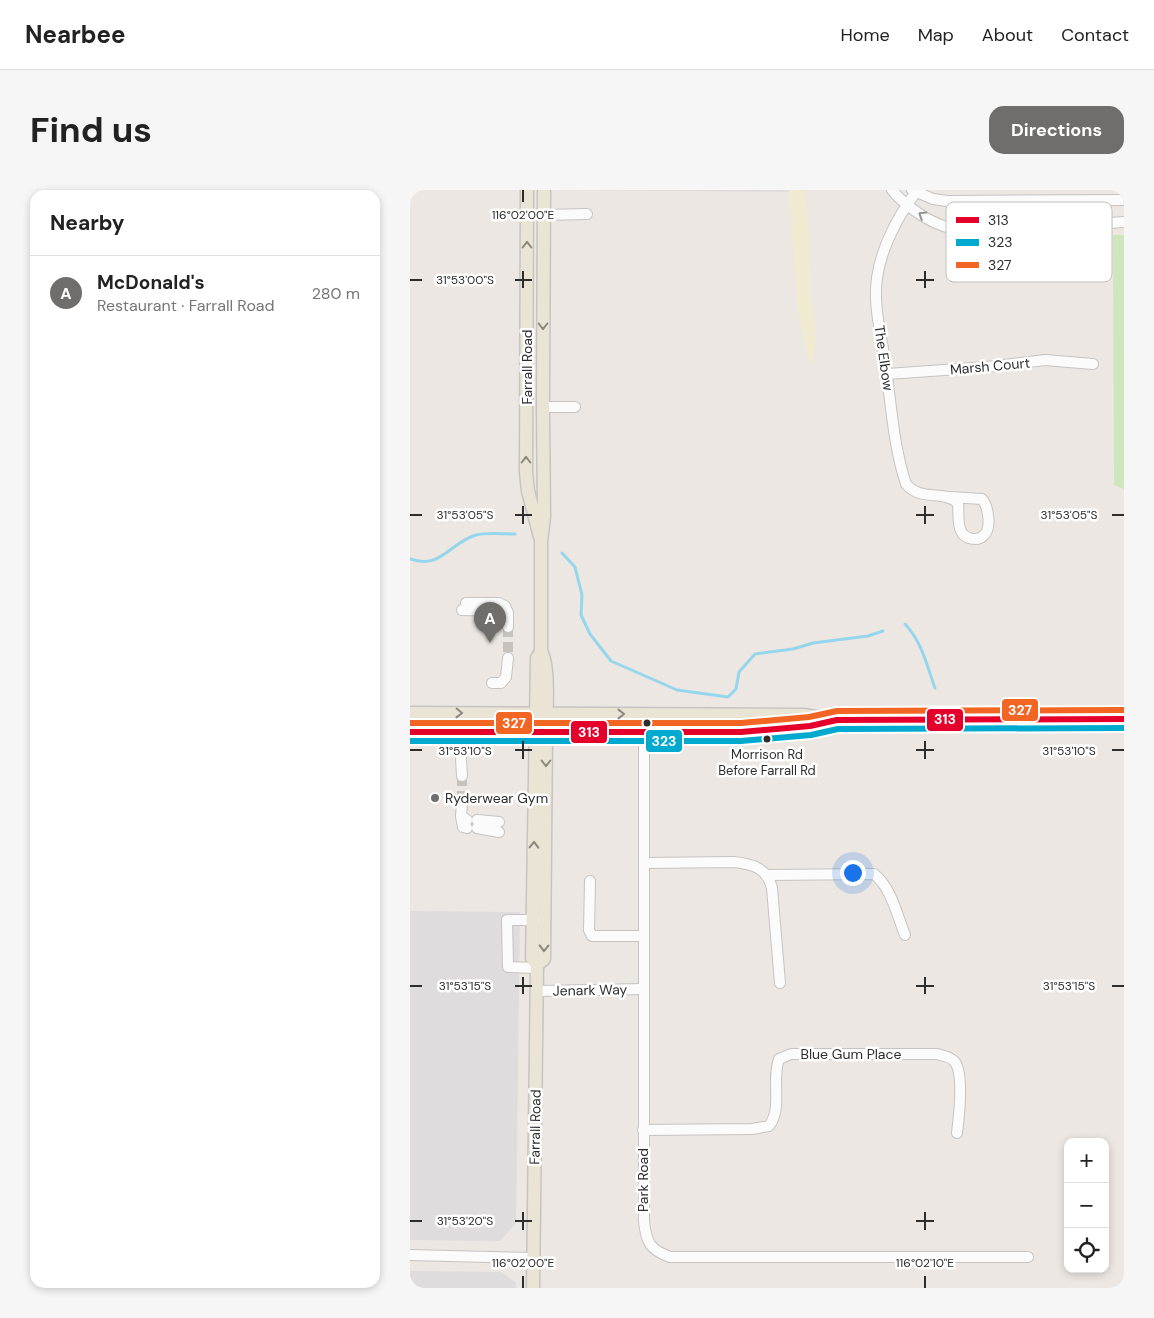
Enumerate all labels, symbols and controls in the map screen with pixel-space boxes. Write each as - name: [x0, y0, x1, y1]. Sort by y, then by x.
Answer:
- text: Nearbee: [25, 19, 125, 50]
- text: Home: [840, 23, 890, 47]
- text: Map: [918, 23, 954, 47]
- text: About: [982, 23, 1033, 47]
- text: Contact: [1061, 23, 1129, 47]
- button: Directions: [989, 106, 1124, 154]
- text: Find us: [30, 107, 152, 153]
- legend: [946, 202, 1112, 282]
- text: 116°02'00"E: [492, 207, 555, 223]
- text: Nearby: [50, 209, 124, 237]
- text: 313: [988, 211, 1009, 229]
- one-way arrow: [918, 212, 927, 222]
- text: 323: [988, 233, 1013, 251]
- one-way arrow: [522, 241, 532, 248]
- text: 327: [988, 256, 1012, 274]
- text: McDonald's: [97, 270, 205, 295]
- text: 31°53'00"S: [436, 272, 494, 288]
- text: A: [60, 283, 72, 304]
- text: 280 m: [312, 283, 360, 304]
- text: Restaurant · Farrall Road: [97, 295, 275, 316]
- one-way arrow: [538, 322, 548, 330]
- street label: The Elbow: [870, 324, 898, 392]
- street label: Farrall Road: [518, 329, 536, 405]
- street label: Marsh Court: [949, 354, 1031, 378]
- one-way arrow: [521, 456, 531, 464]
- text: 31°53'05"S: [437, 507, 493, 523]
- text: 31°53'05"S: [1041, 507, 1097, 523]
- pin: A: [474, 602, 506, 643]
- line badge: 327: [1001, 698, 1039, 722]
- text: 327: [1008, 701, 1032, 719]
- one-way arrow: [455, 708, 463, 718]
- line badge: 313: [926, 708, 964, 732]
- one-way arrow: [618, 709, 625, 719]
- text: 313: [934, 710, 956, 728]
- line badge: 327: [495, 711, 533, 735]
- text: 327: [502, 714, 526, 732]
- unlabelled marker: [642, 718, 652, 728]
- line badge: 313: [570, 720, 608, 744]
- text: 313: [578, 723, 600, 741]
- line badge: 323: [645, 729, 683, 753]
- text: 323: [652, 732, 676, 750]
- marker: Morrison Rd Before Farrall Rd: [762, 734, 772, 744]
- text: 31°53'10"S: [438, 743, 492, 759]
- text: 31°53'10"S: [1042, 743, 1096, 759]
- place label: Morrison Rd Before Farrall Rd: [718, 746, 816, 779]
- one-way arrow: [541, 760, 551, 767]
- place label: Ryderwear Gym: [445, 789, 548, 807]
- marker: Ryderwear Gym: [429, 792, 441, 804]
- one-way arrow: [529, 840, 539, 848]
- your location: [840, 860, 866, 886]
- one-way arrow: [539, 945, 549, 953]
- text: 31°53'15"S: [439, 978, 491, 994]
- text: 31°53'15"S: [1043, 978, 1095, 994]
- street label: Jenark Way: [553, 980, 628, 1000]
- street label: Blue Gum Place: [801, 1045, 901, 1063]
- street label: Farrall Road: [525, 1089, 545, 1165]
- map controls: [1064, 1138, 1109, 1273]
- button: +: [1064, 1138, 1109, 1183]
- street label: Park Road: [634, 1148, 652, 1212]
- button: −: [1064, 1183, 1109, 1228]
- text: 31°53'20"S: [437, 1213, 493, 1229]
- button: locate: [1064, 1228, 1109, 1273]
- text: 116°02'00"E: [492, 1255, 555, 1271]
- text: 116°02'10"E: [896, 1255, 954, 1271]

